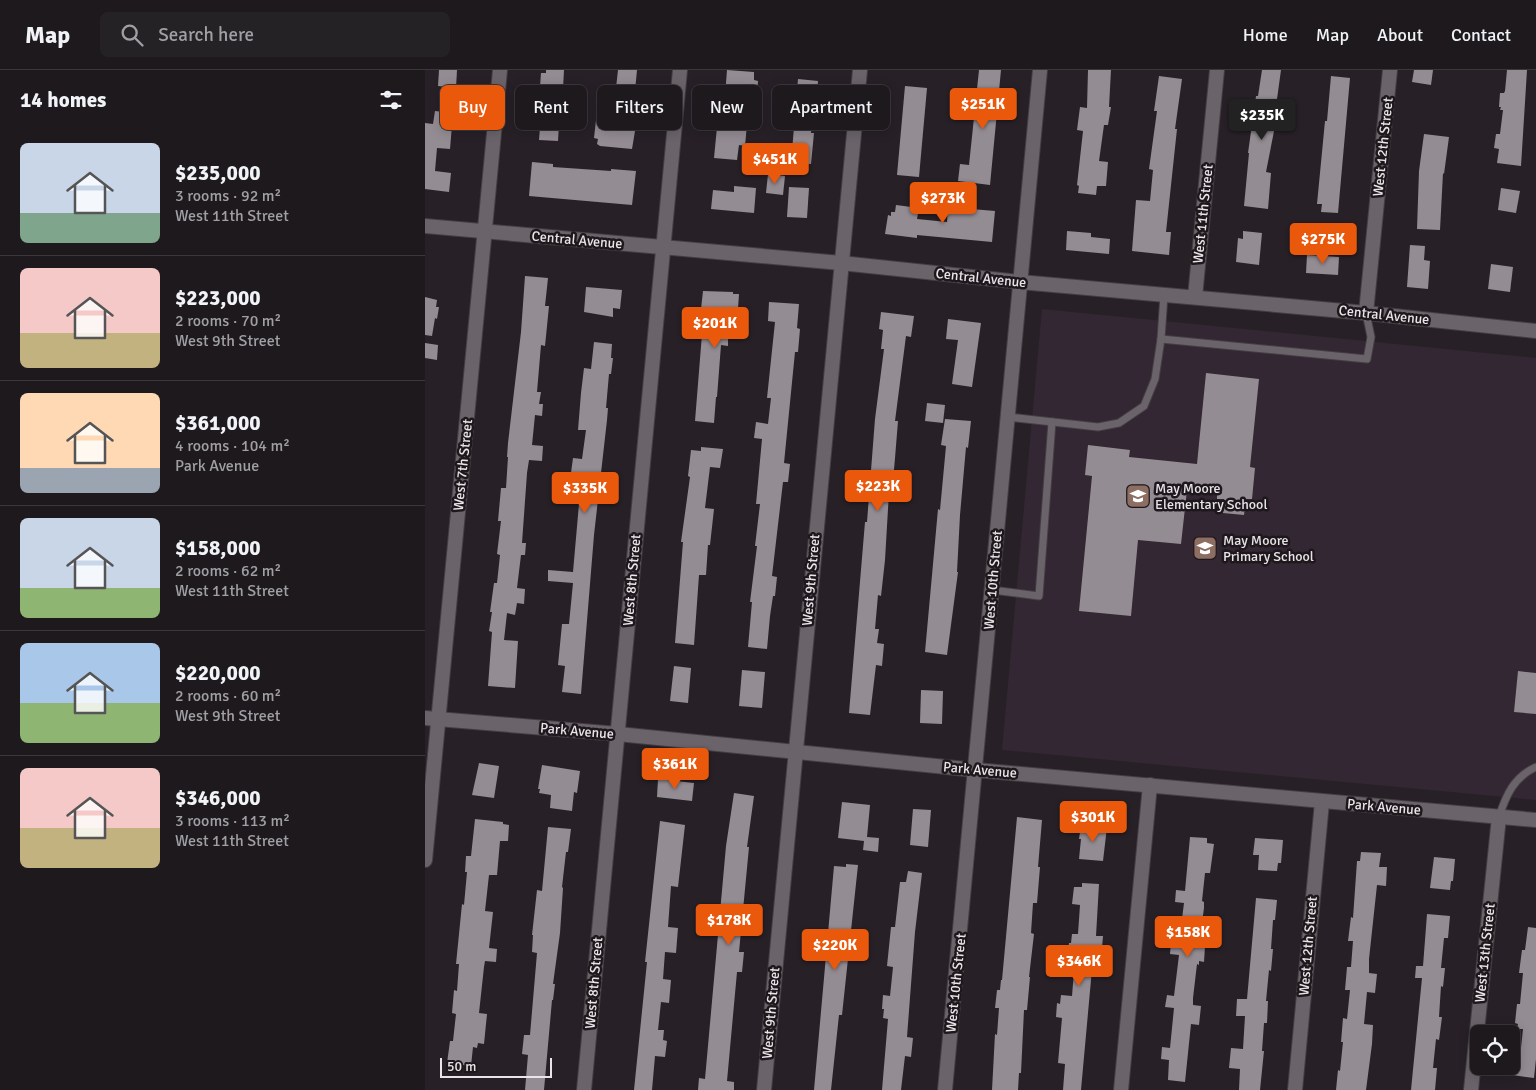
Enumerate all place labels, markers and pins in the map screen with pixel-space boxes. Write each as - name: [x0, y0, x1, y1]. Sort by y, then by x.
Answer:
- pin: $251K: [948, 88, 1018, 130]
- pin: $235K: [1227, 98, 1297, 141]
- pin: $451K: [740, 142, 810, 185]
- pin: $273K: [908, 182, 978, 224]
- pin: $275K: [1288, 222, 1358, 265]
- pin: $201K: [680, 306, 750, 349]
- pin: $223K: [843, 470, 913, 512]
- pin: $335K: [550, 472, 620, 514]
- place label: May Moore Elementary School: [1155, 480, 1268, 513]
- school or university icon: May Moore Elementary School: [1125, 483, 1151, 509]
- place label: May Moore Primary School: [1223, 532, 1314, 565]
- school or university icon: May Moore Primary School: [1192, 535, 1218, 561]
- pin: $361K: [640, 748, 710, 790]
- pin: $301K: [1058, 800, 1128, 843]
- pin: $178K: [694, 904, 764, 946]
- pin: $158K: [1153, 916, 1223, 958]
- pin: $220K: [800, 928, 870, 971]
- pin: $346K: [1044, 944, 1114, 987]

